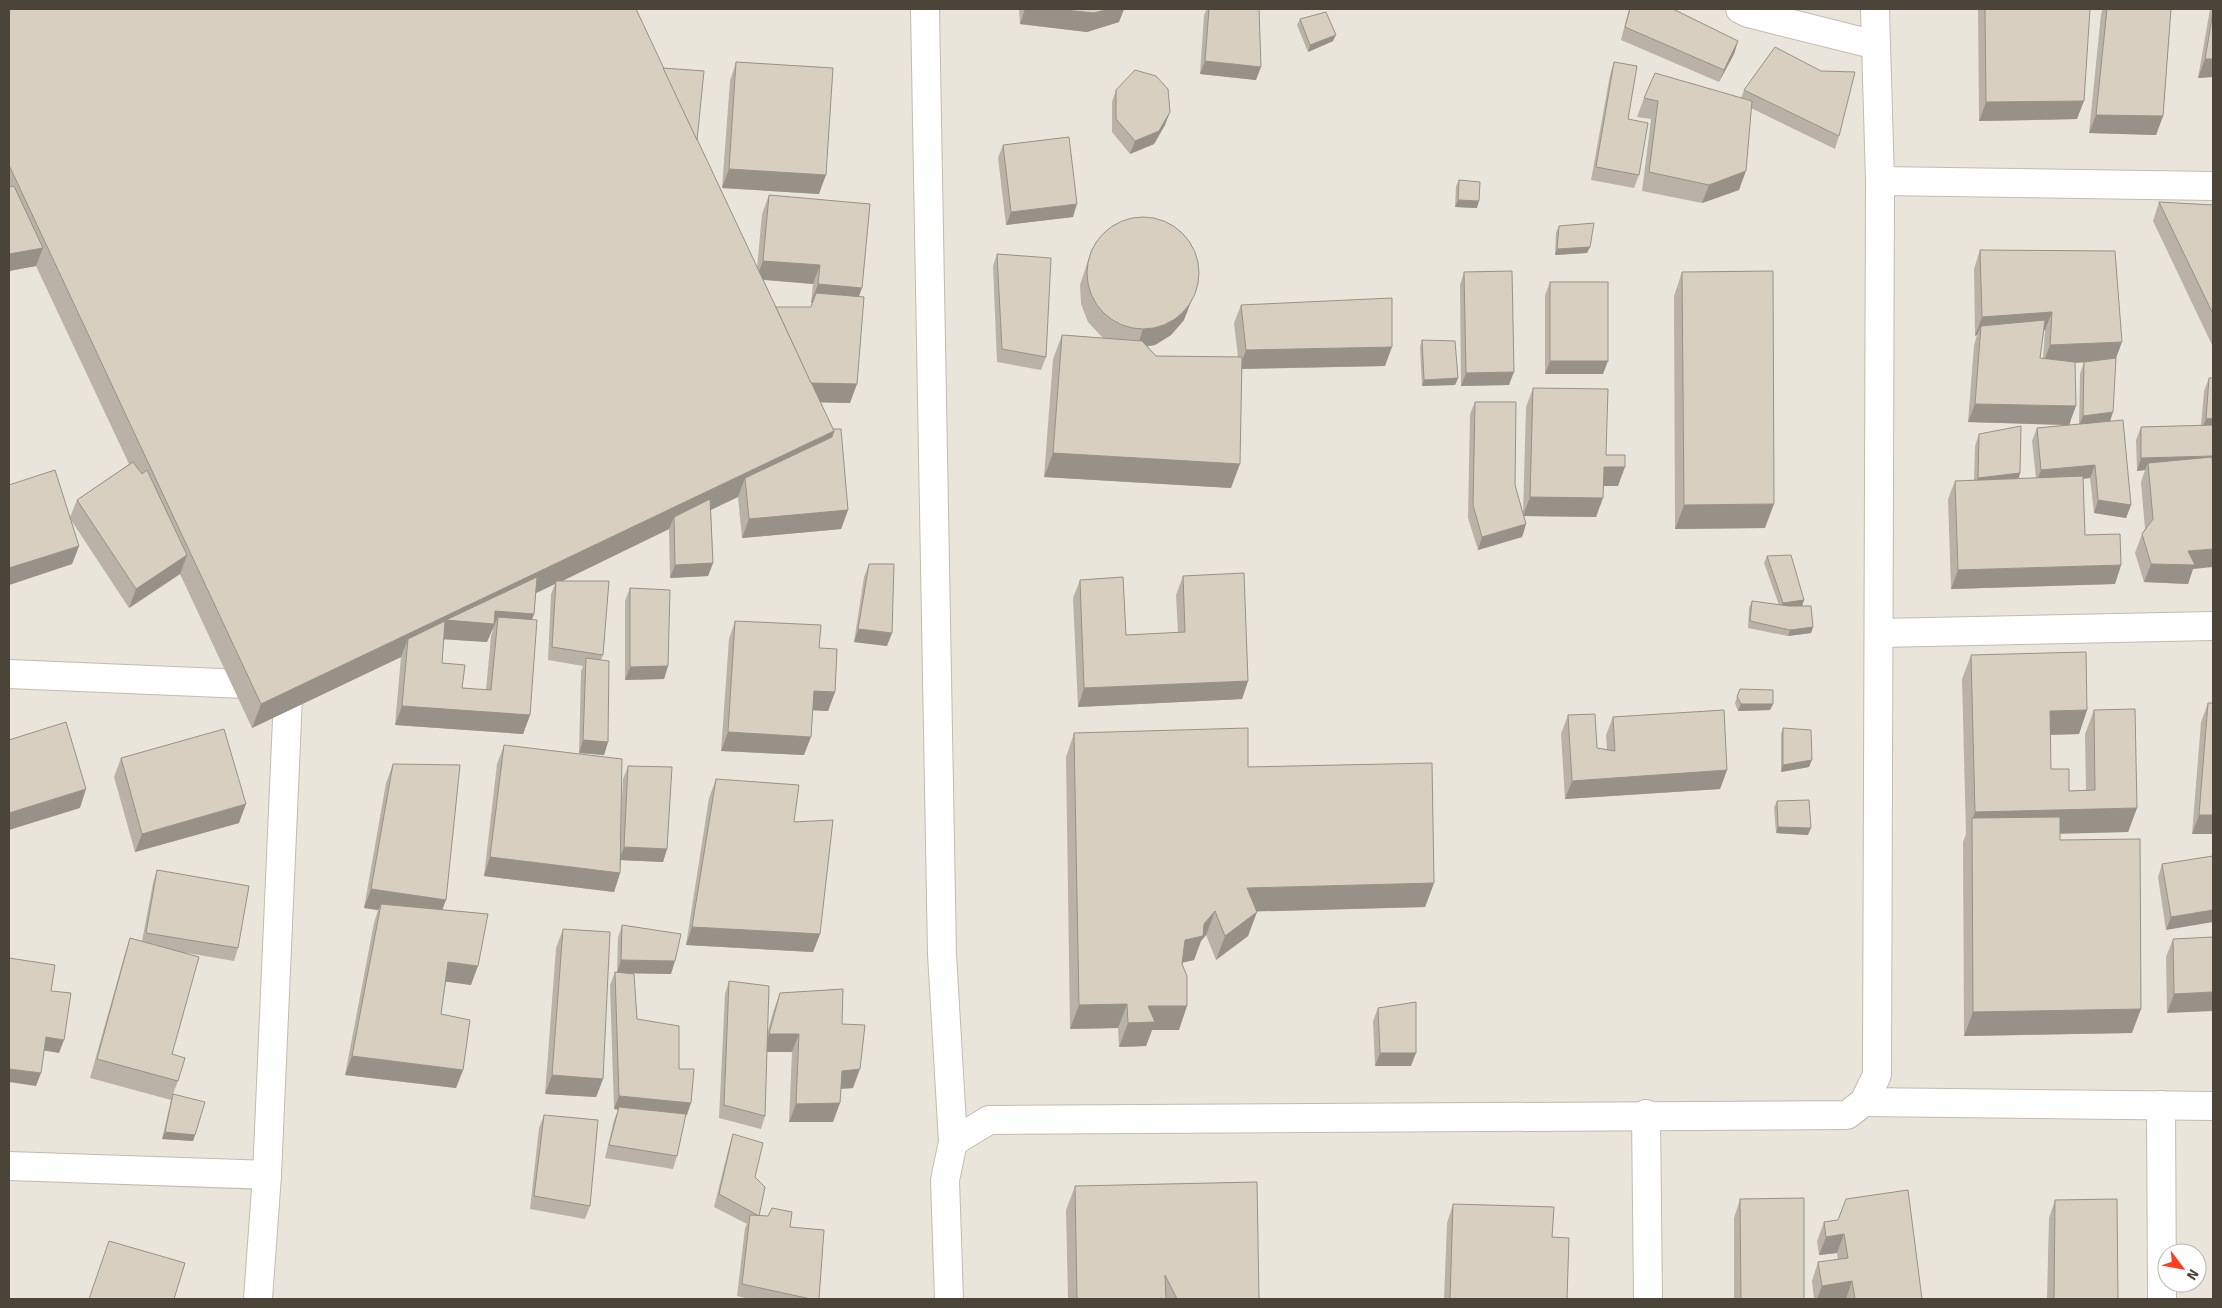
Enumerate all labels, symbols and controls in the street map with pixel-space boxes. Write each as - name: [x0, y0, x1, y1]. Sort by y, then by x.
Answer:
- north arrow: [2157, 1243, 2207, 1293]
- text: N: [2183, 1266, 2202, 1283]

